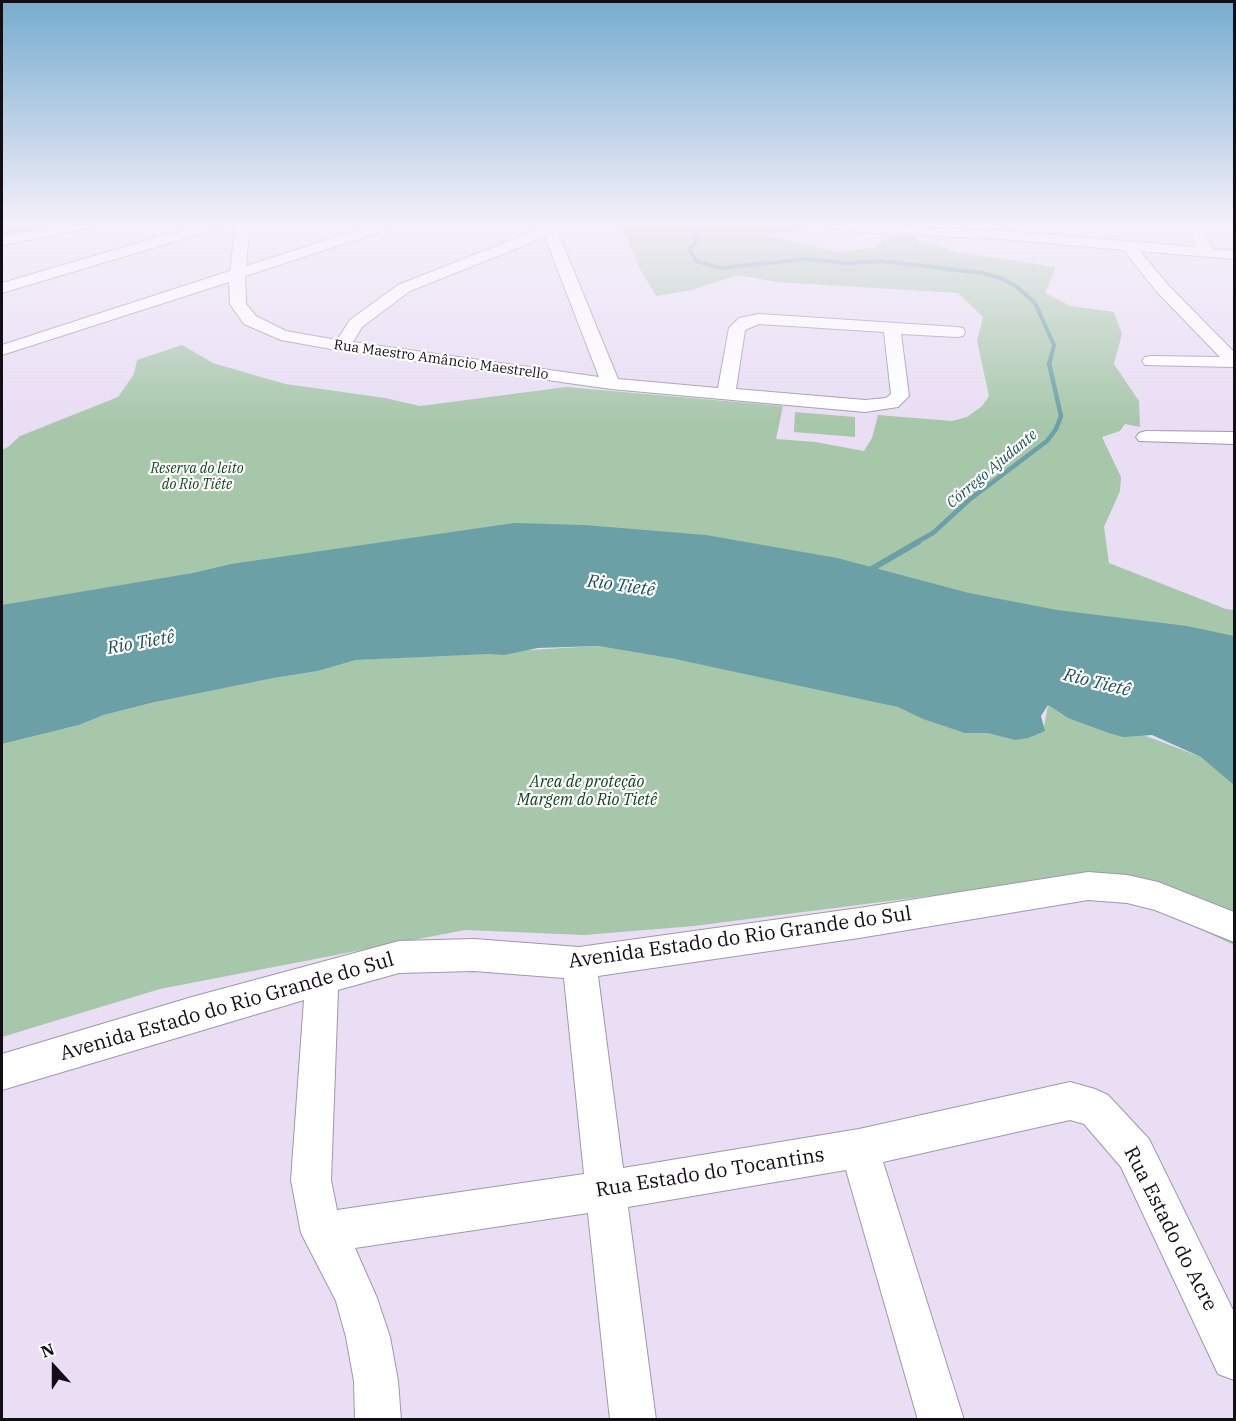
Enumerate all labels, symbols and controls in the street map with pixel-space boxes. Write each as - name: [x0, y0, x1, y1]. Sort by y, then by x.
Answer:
- street label: Rua Maestro Amâncio Maestrello: [333, 337, 549, 383]
- water label: Córrego Ajudante: [943, 426, 1041, 512]
- park label: Reserva do leito do Rio Tiête: [150, 461, 244, 494]
- water label: Rio Tietê: [586, 571, 656, 601]
- water label: Rio Tietê: [106, 626, 176, 660]
- water label: Rio Tietê: [1061, 664, 1133, 702]
- park label: Area de proteção Margem do Rio Tietê: [517, 772, 657, 810]
- street label: Avenida Estado do Rio Grande do Sul: [567, 902, 913, 974]
- street label: Avenida Estado do Rio Grande do Sul: [57, 948, 397, 1066]
- street label: Rua Estado do Tocantins: [594, 1143, 826, 1203]
- street label: Rua Estado do Acre: [1118, 1143, 1222, 1315]
- north arrow: [24, 1337, 84, 1397]
- text: N: [38, 1339, 57, 1362]

